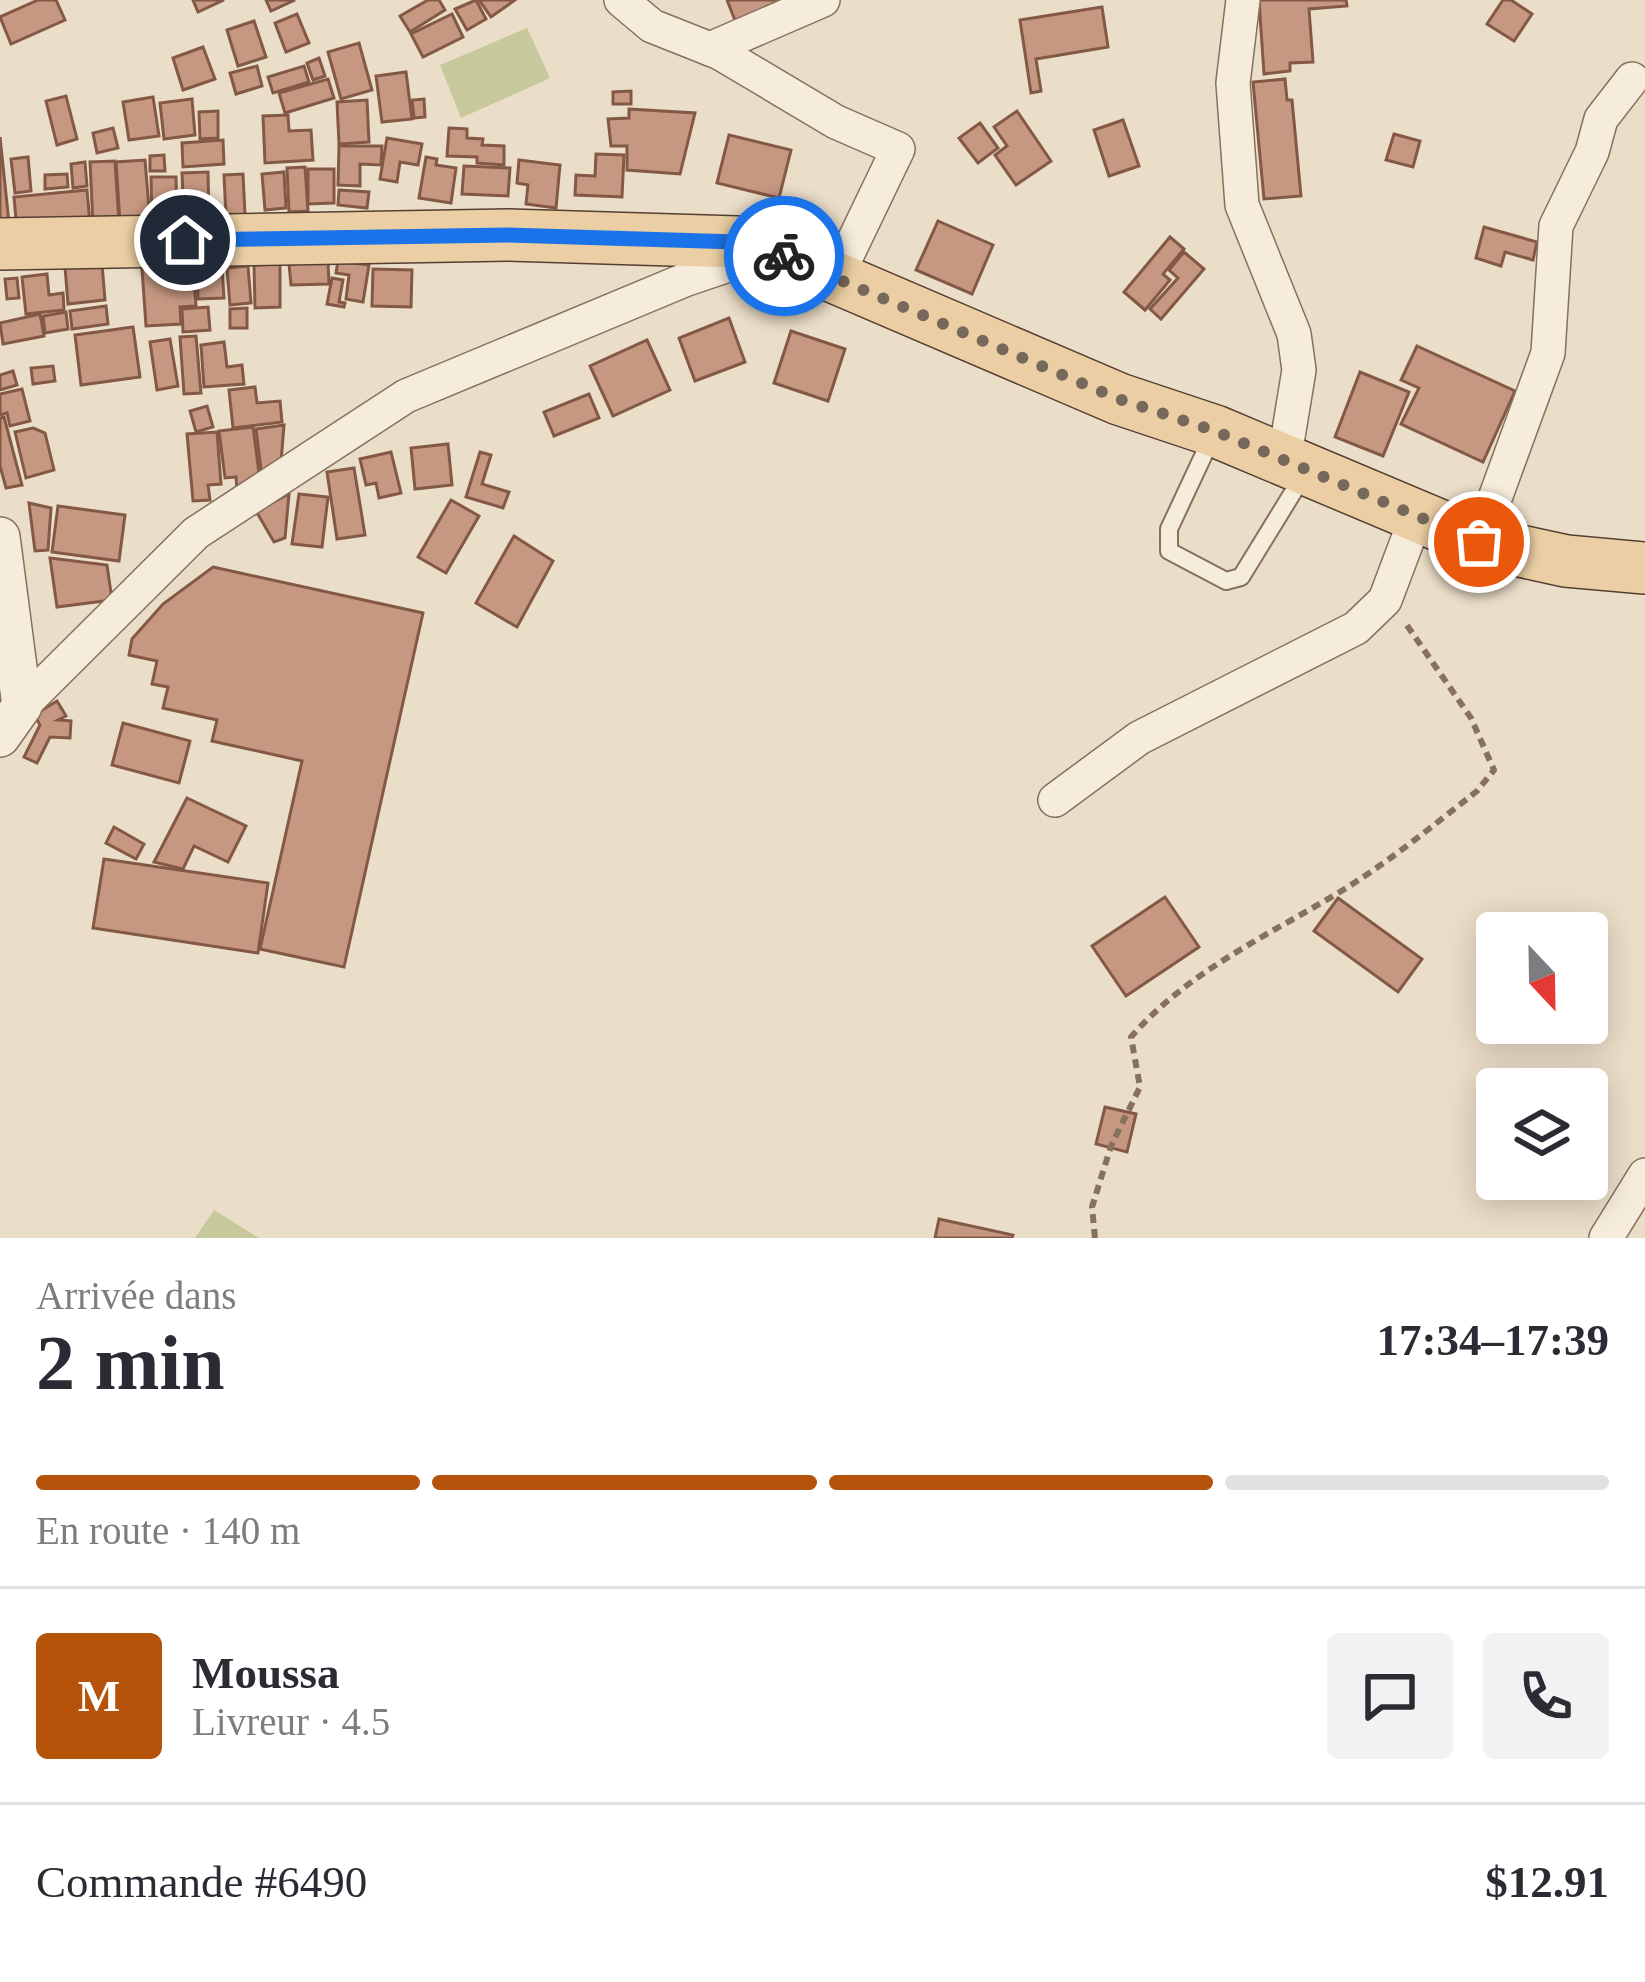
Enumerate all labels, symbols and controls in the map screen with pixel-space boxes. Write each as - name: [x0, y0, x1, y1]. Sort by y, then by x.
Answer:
- pin: [134, 189, 236, 291]
- courier: [724, 196, 844, 316]
- icon: home: [152, 207, 218, 273]
- icon: bike: [751, 223, 817, 289]
- pin: [1428, 491, 1530, 593]
- icon: bag: [1446, 509, 1512, 575]
- north arrow: [1476, 912, 1608, 1044]
- map controls: [1476, 912, 1608, 1200]
- button: layers: [1476, 1068, 1608, 1200]
- text: Arrivée dans: [36, 1274, 236, 1317]
- text: 17:34–17:39: [1377, 1315, 1609, 1365]
- text: 2 min: [36, 1319, 225, 1406]
- text: En route · 140 m: [36, 1509, 300, 1552]
- button: chat: [1327, 1633, 1453, 1759]
- button: phone: [1483, 1633, 1609, 1759]
- text: Moussa: [192, 1648, 340, 1698]
- text: M: [78, 1671, 120, 1721]
- text: Livreur · 4.5: [192, 1700, 390, 1743]
- text: Commande #6490: [36, 1857, 367, 1907]
- text: $12.91: [1485, 1857, 1609, 1907]

